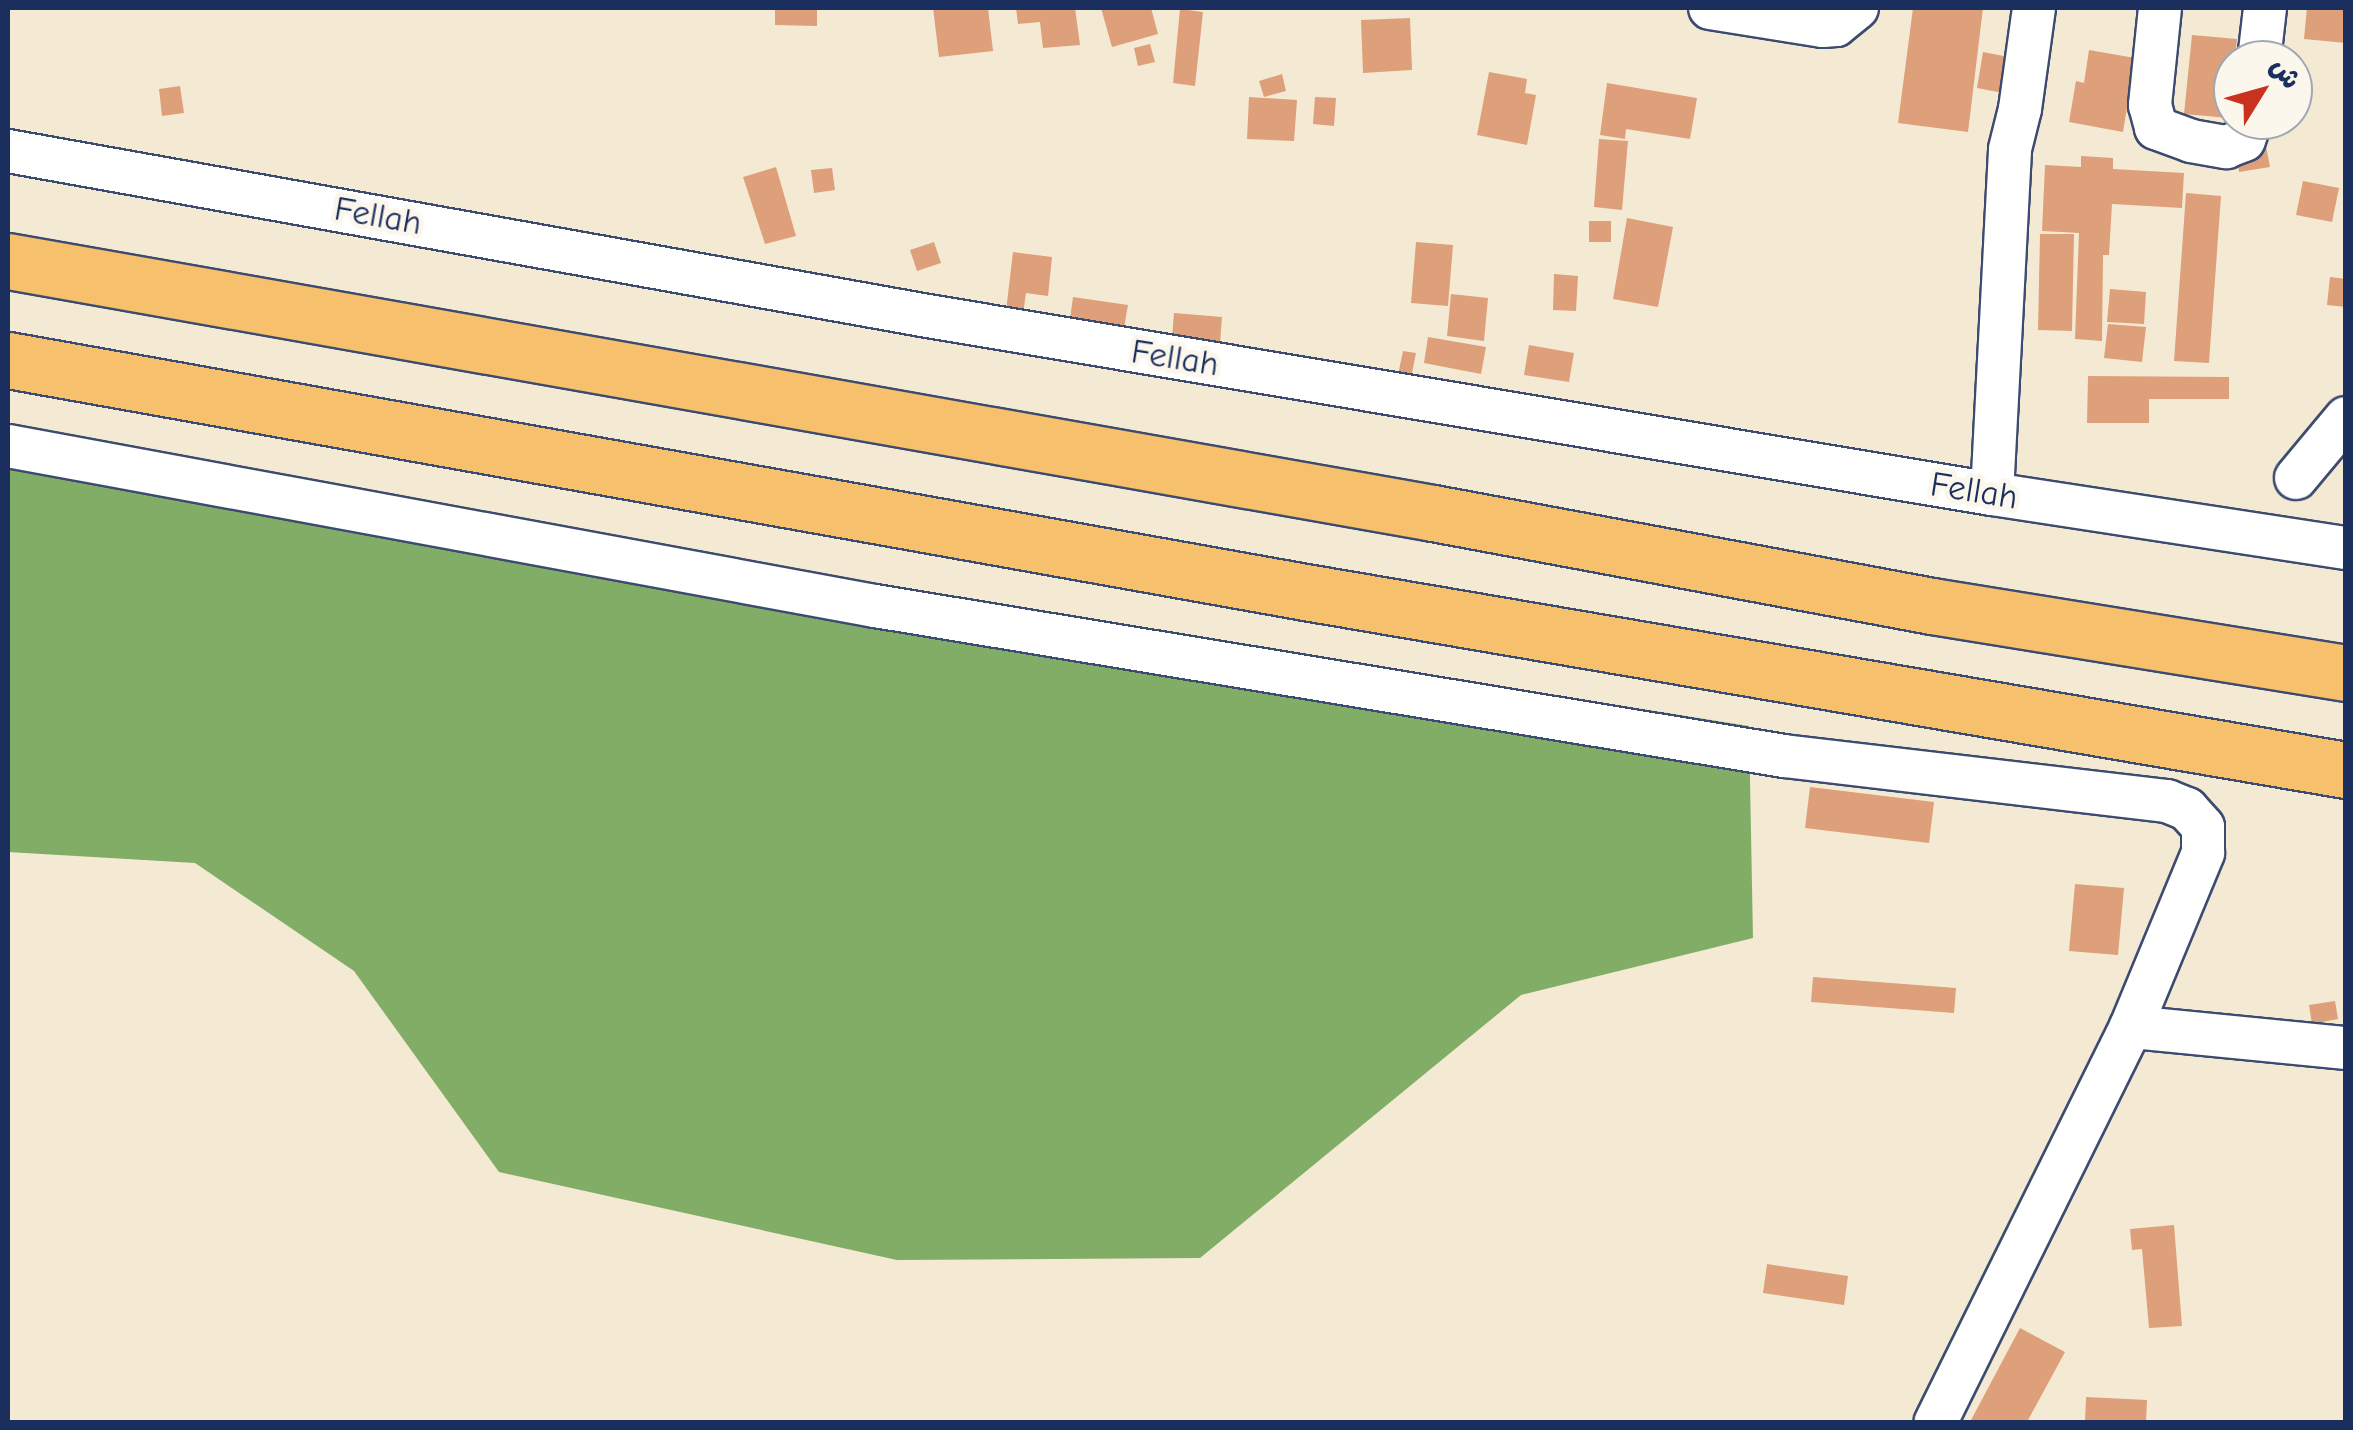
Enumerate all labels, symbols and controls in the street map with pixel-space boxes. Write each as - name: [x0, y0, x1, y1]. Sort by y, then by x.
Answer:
- north arrow: [2213, 40, 2313, 140]
- text: ش: [2263, 51, 2307, 95]
- street label: Fellah: [331, 188, 425, 244]
- street label: Fellah: [1128, 330, 1222, 386]
- street label: Fellah: [1927, 463, 2021, 519]

